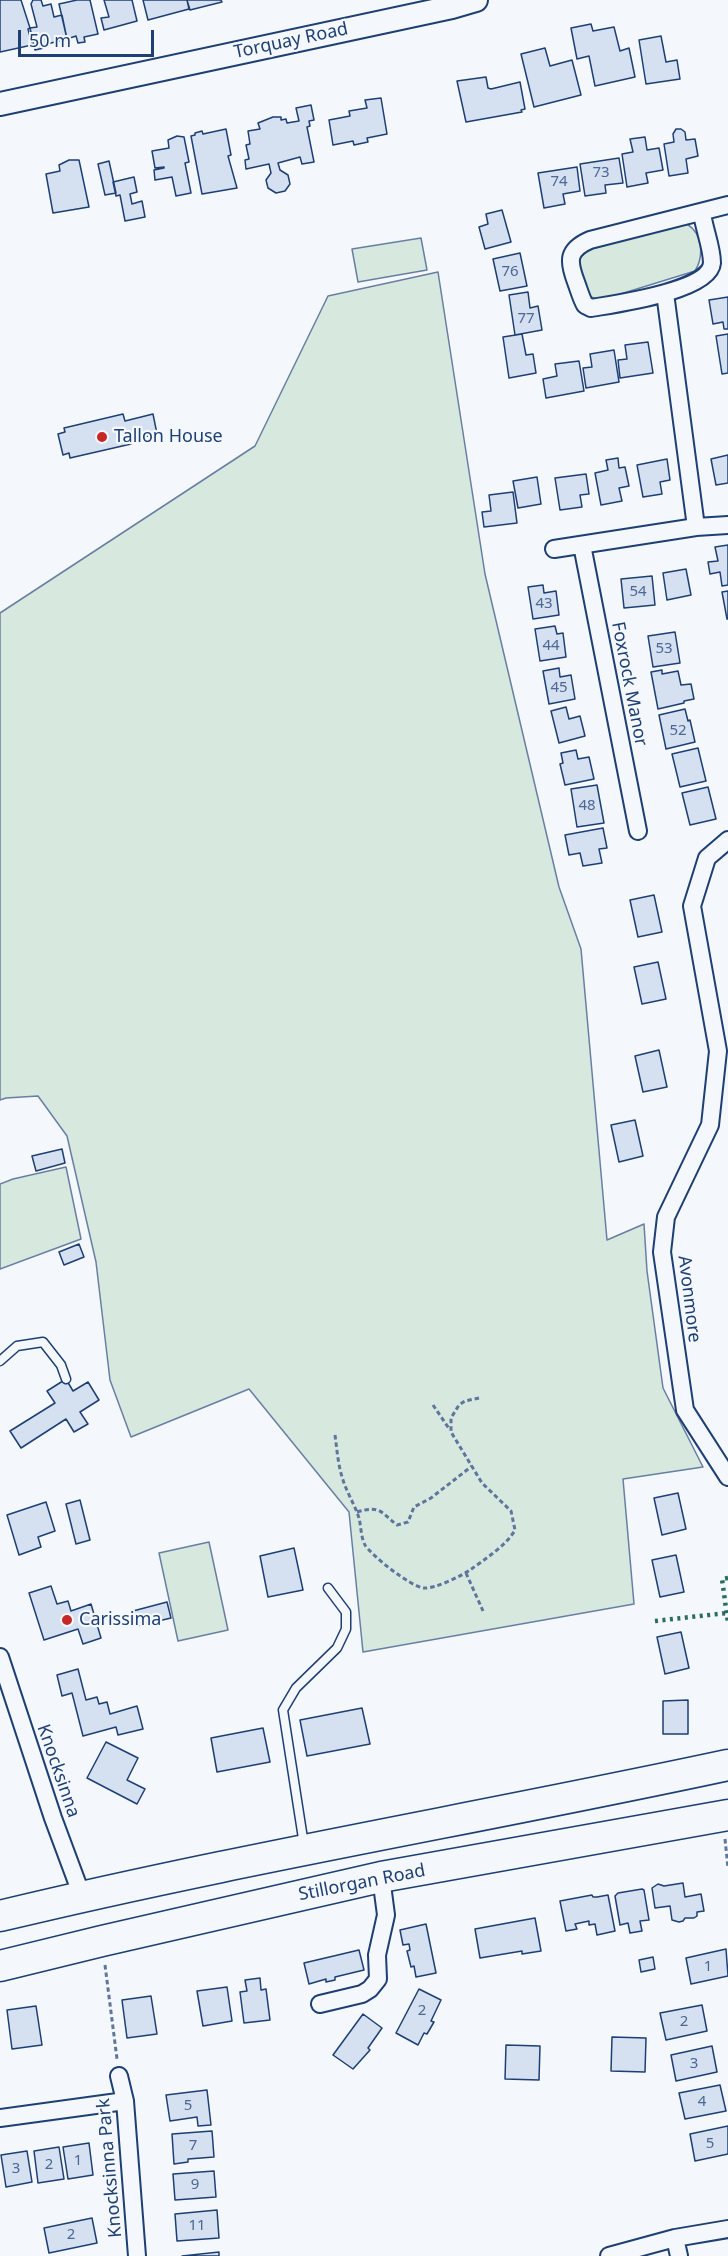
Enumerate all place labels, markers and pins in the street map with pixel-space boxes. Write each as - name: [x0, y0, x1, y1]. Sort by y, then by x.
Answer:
- place label: Tallon House: [114, 426, 223, 448]
- marker: Tallon House: [95, 430, 109, 444]
- place label: Carissima: [79, 1609, 161, 1631]
- marker: Carissima: [60, 1613, 74, 1627]

